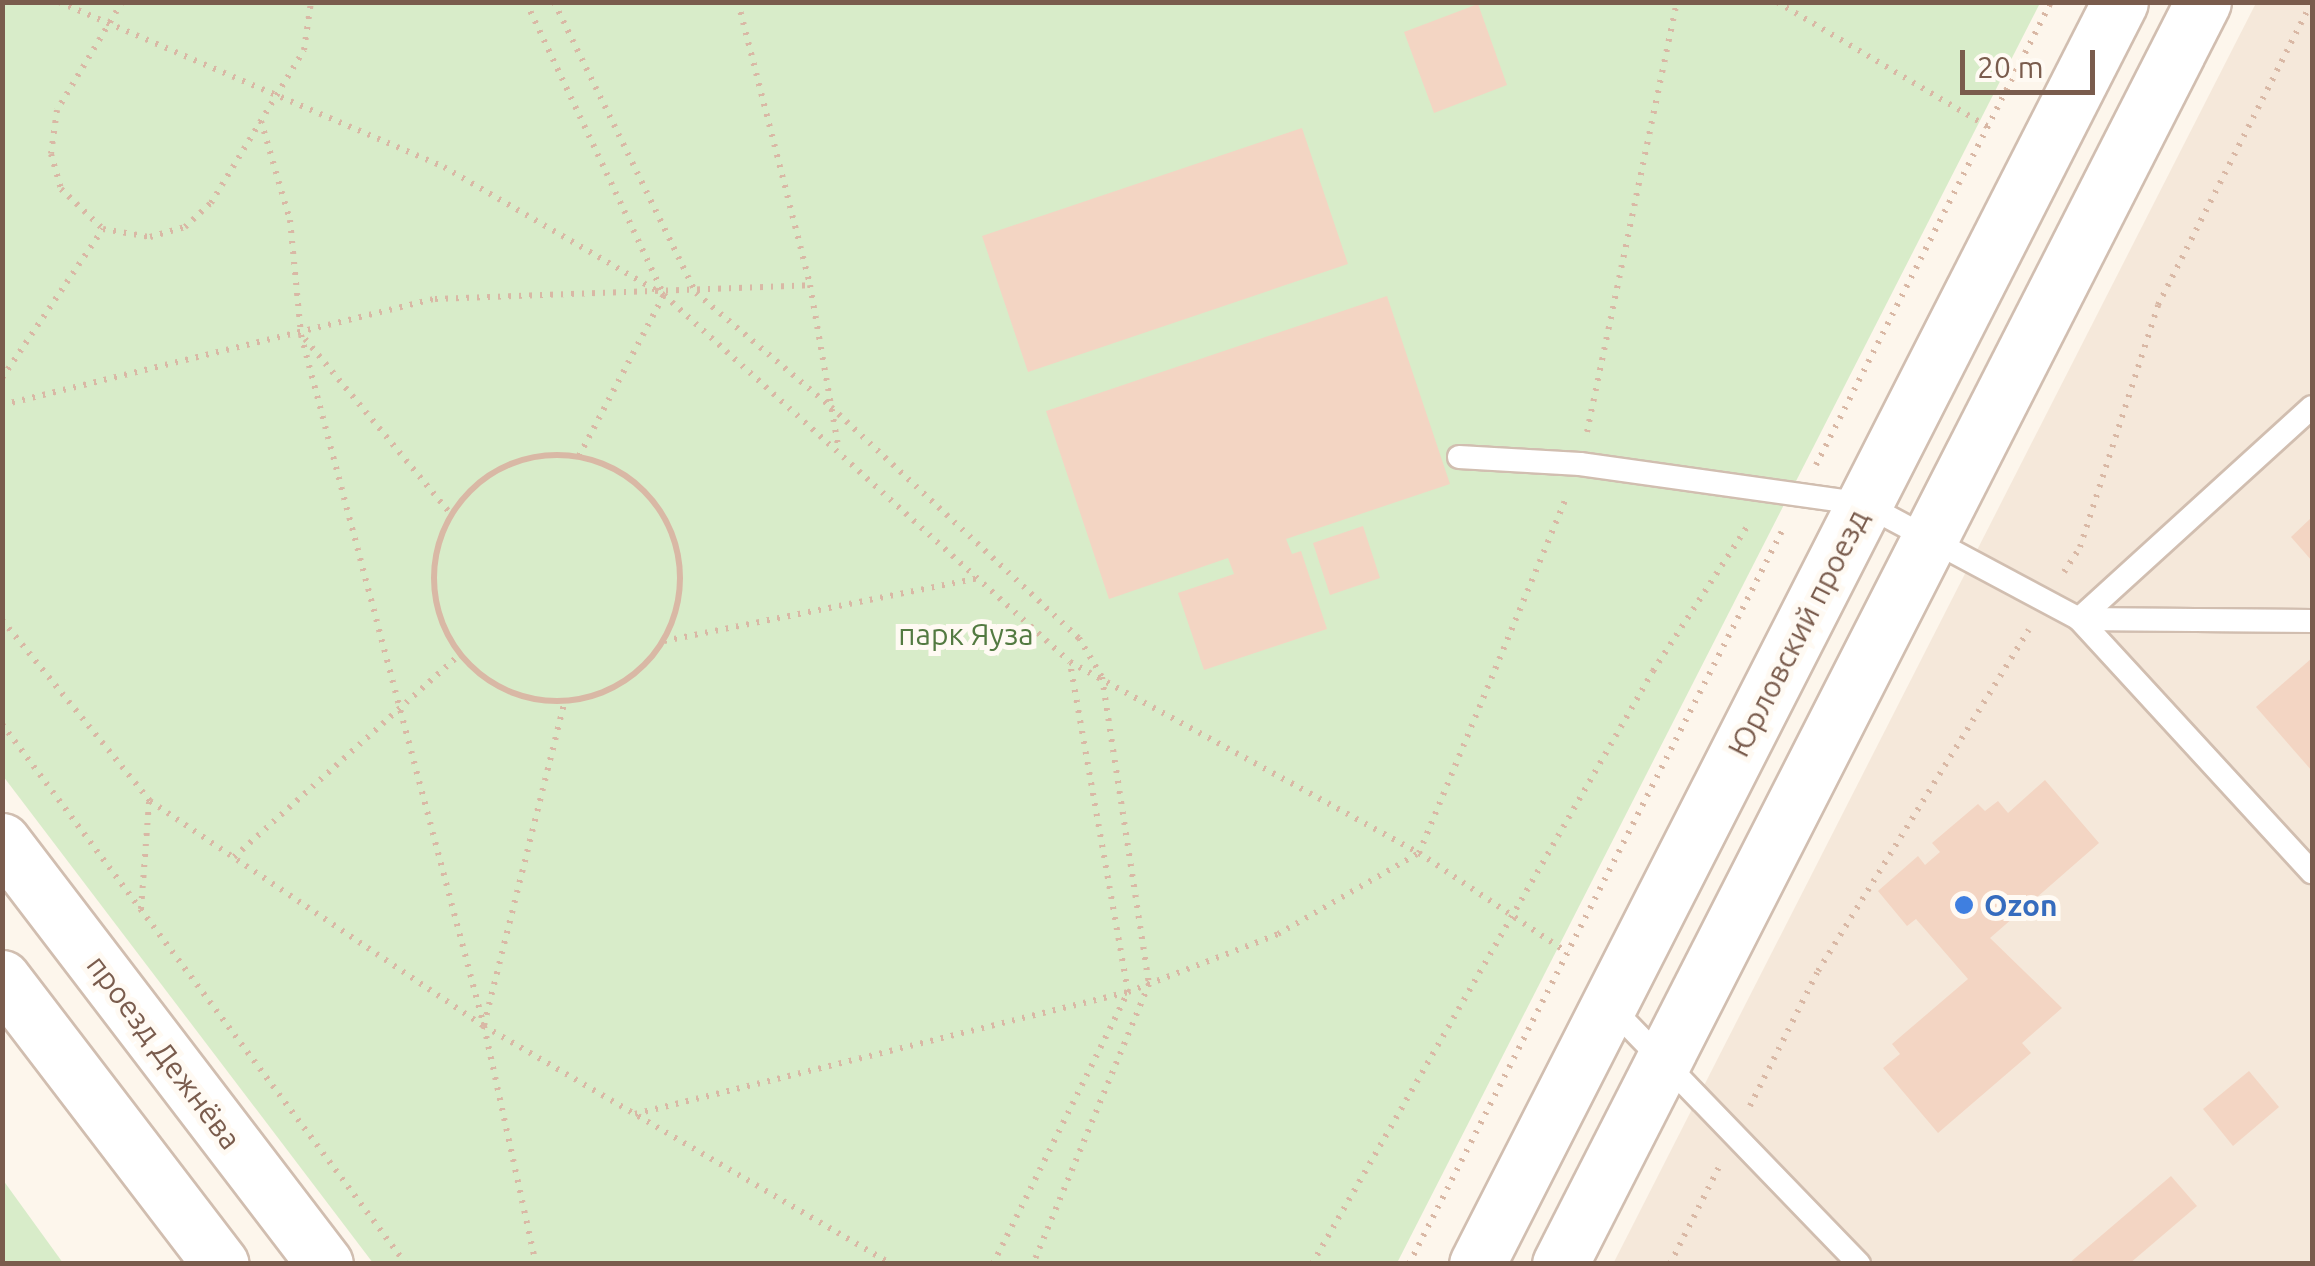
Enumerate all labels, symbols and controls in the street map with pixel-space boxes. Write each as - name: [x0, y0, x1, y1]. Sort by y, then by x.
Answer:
- scale bar: [1965, 30, 2100, 92]
- text: 20 m: [1977, 50, 2044, 84]
- street label: Юрловский проезд: [1720, 503, 1876, 763]
- park label: парк Яуза: [898, 616, 1034, 652]
- place label: Ozon: [1984, 887, 2058, 923]
- marker: Ozon: [1953, 894, 1975, 916]
- street label: проезд Дежнёва: [79, 948, 249, 1156]

